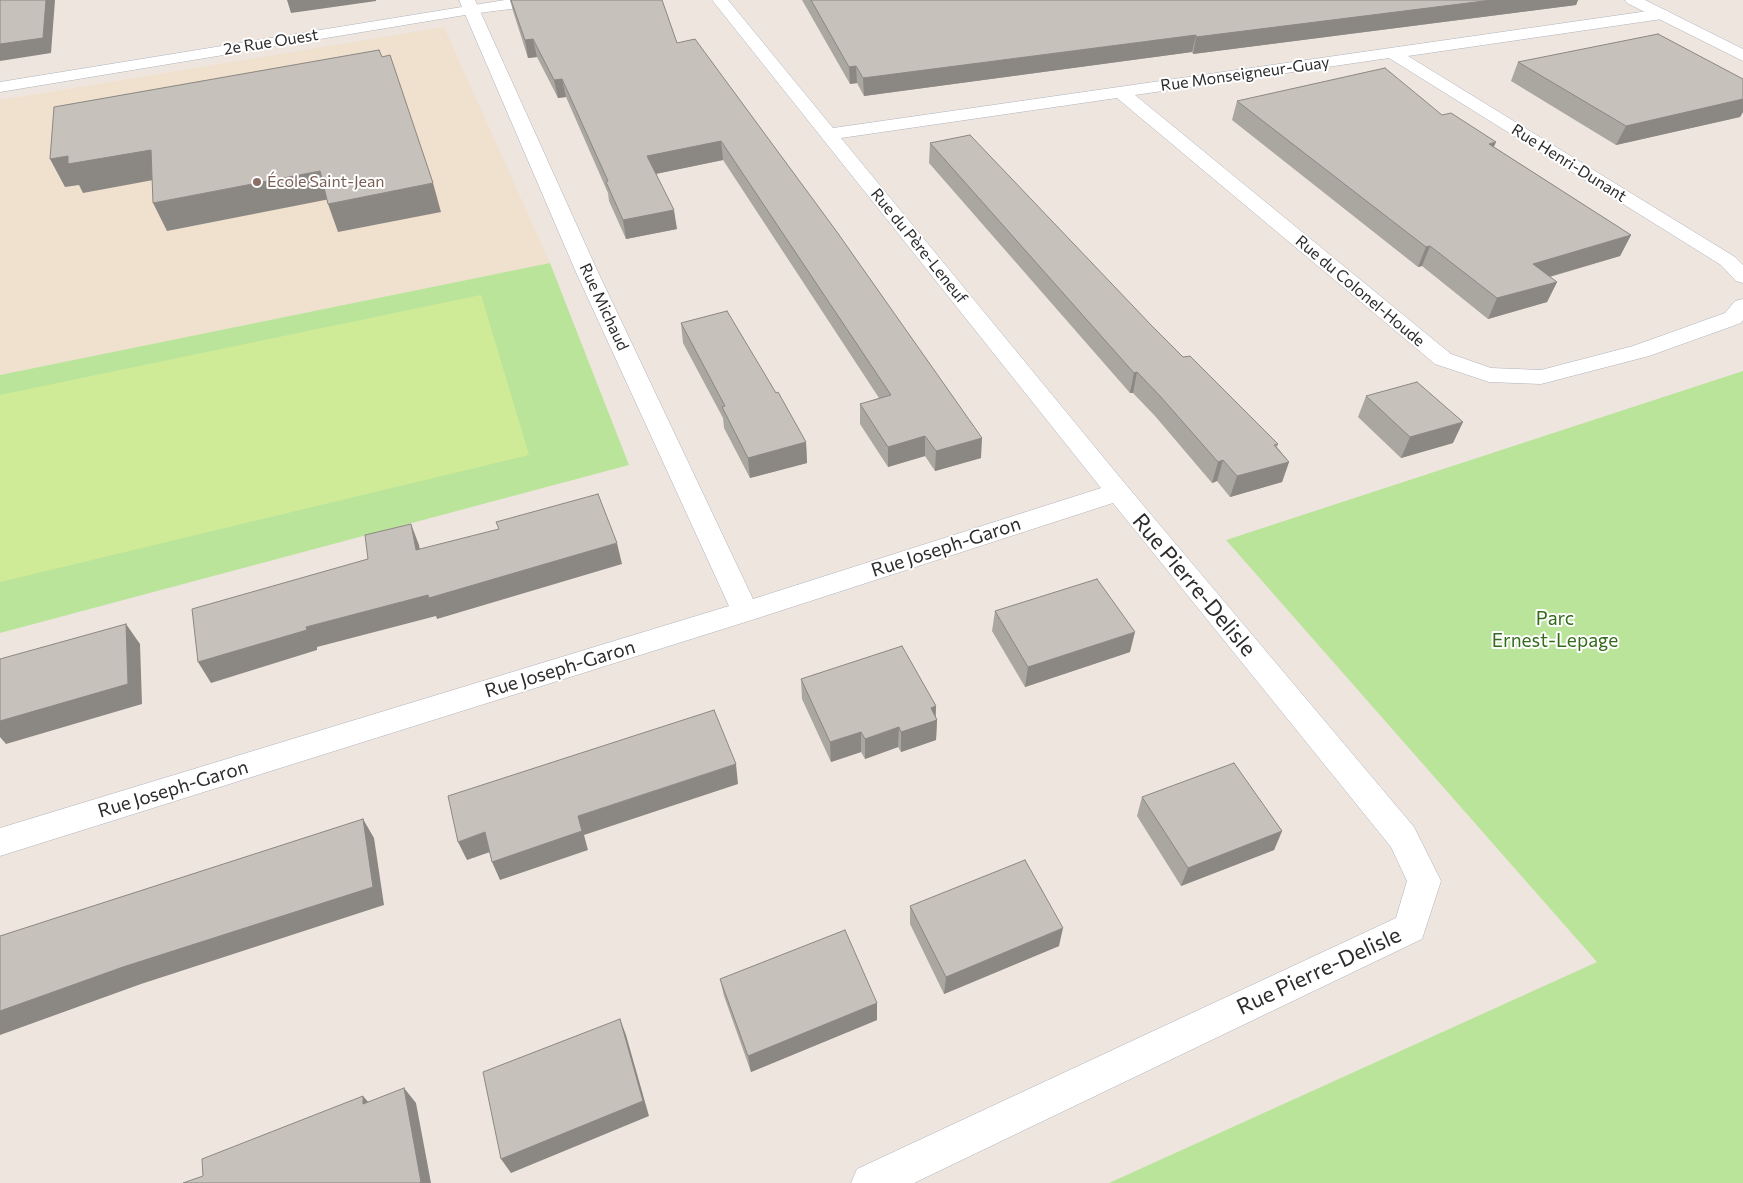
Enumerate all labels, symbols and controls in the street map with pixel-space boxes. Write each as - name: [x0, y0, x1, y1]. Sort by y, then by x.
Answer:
- street label: 2e Rue Ouest: [222, 25, 320, 59]
- street label: Rue Monseigneur-Guay: [1159, 53, 1331, 95]
- street label: Rue Henri-Dunant: [1508, 120, 1630, 206]
- place label: École Saint-Jean: [267, 172, 385, 192]
- marker: École Saint-Jean: [251, 176, 263, 188]
- street label: Rue du Père-Leneuf: [867, 185, 971, 307]
- street label: Rue du Colonel-Houde: [1291, 231, 1429, 351]
- street label: Rue Michaud: [575, 260, 633, 354]
- street label: Rue Pierre-Delisle: [1127, 508, 1261, 662]
- street label: Rue Joseph-Garon: [868, 512, 1024, 582]
- park label: Parc Ernest-Lepage: [1492, 608, 1618, 652]
- street label: Rue Joseph-Garon: [482, 635, 638, 703]
- street label: Rue Joseph-Garon: [95, 755, 251, 823]
- street label: Rue Pierre-Delisle: [1233, 921, 1405, 1021]

